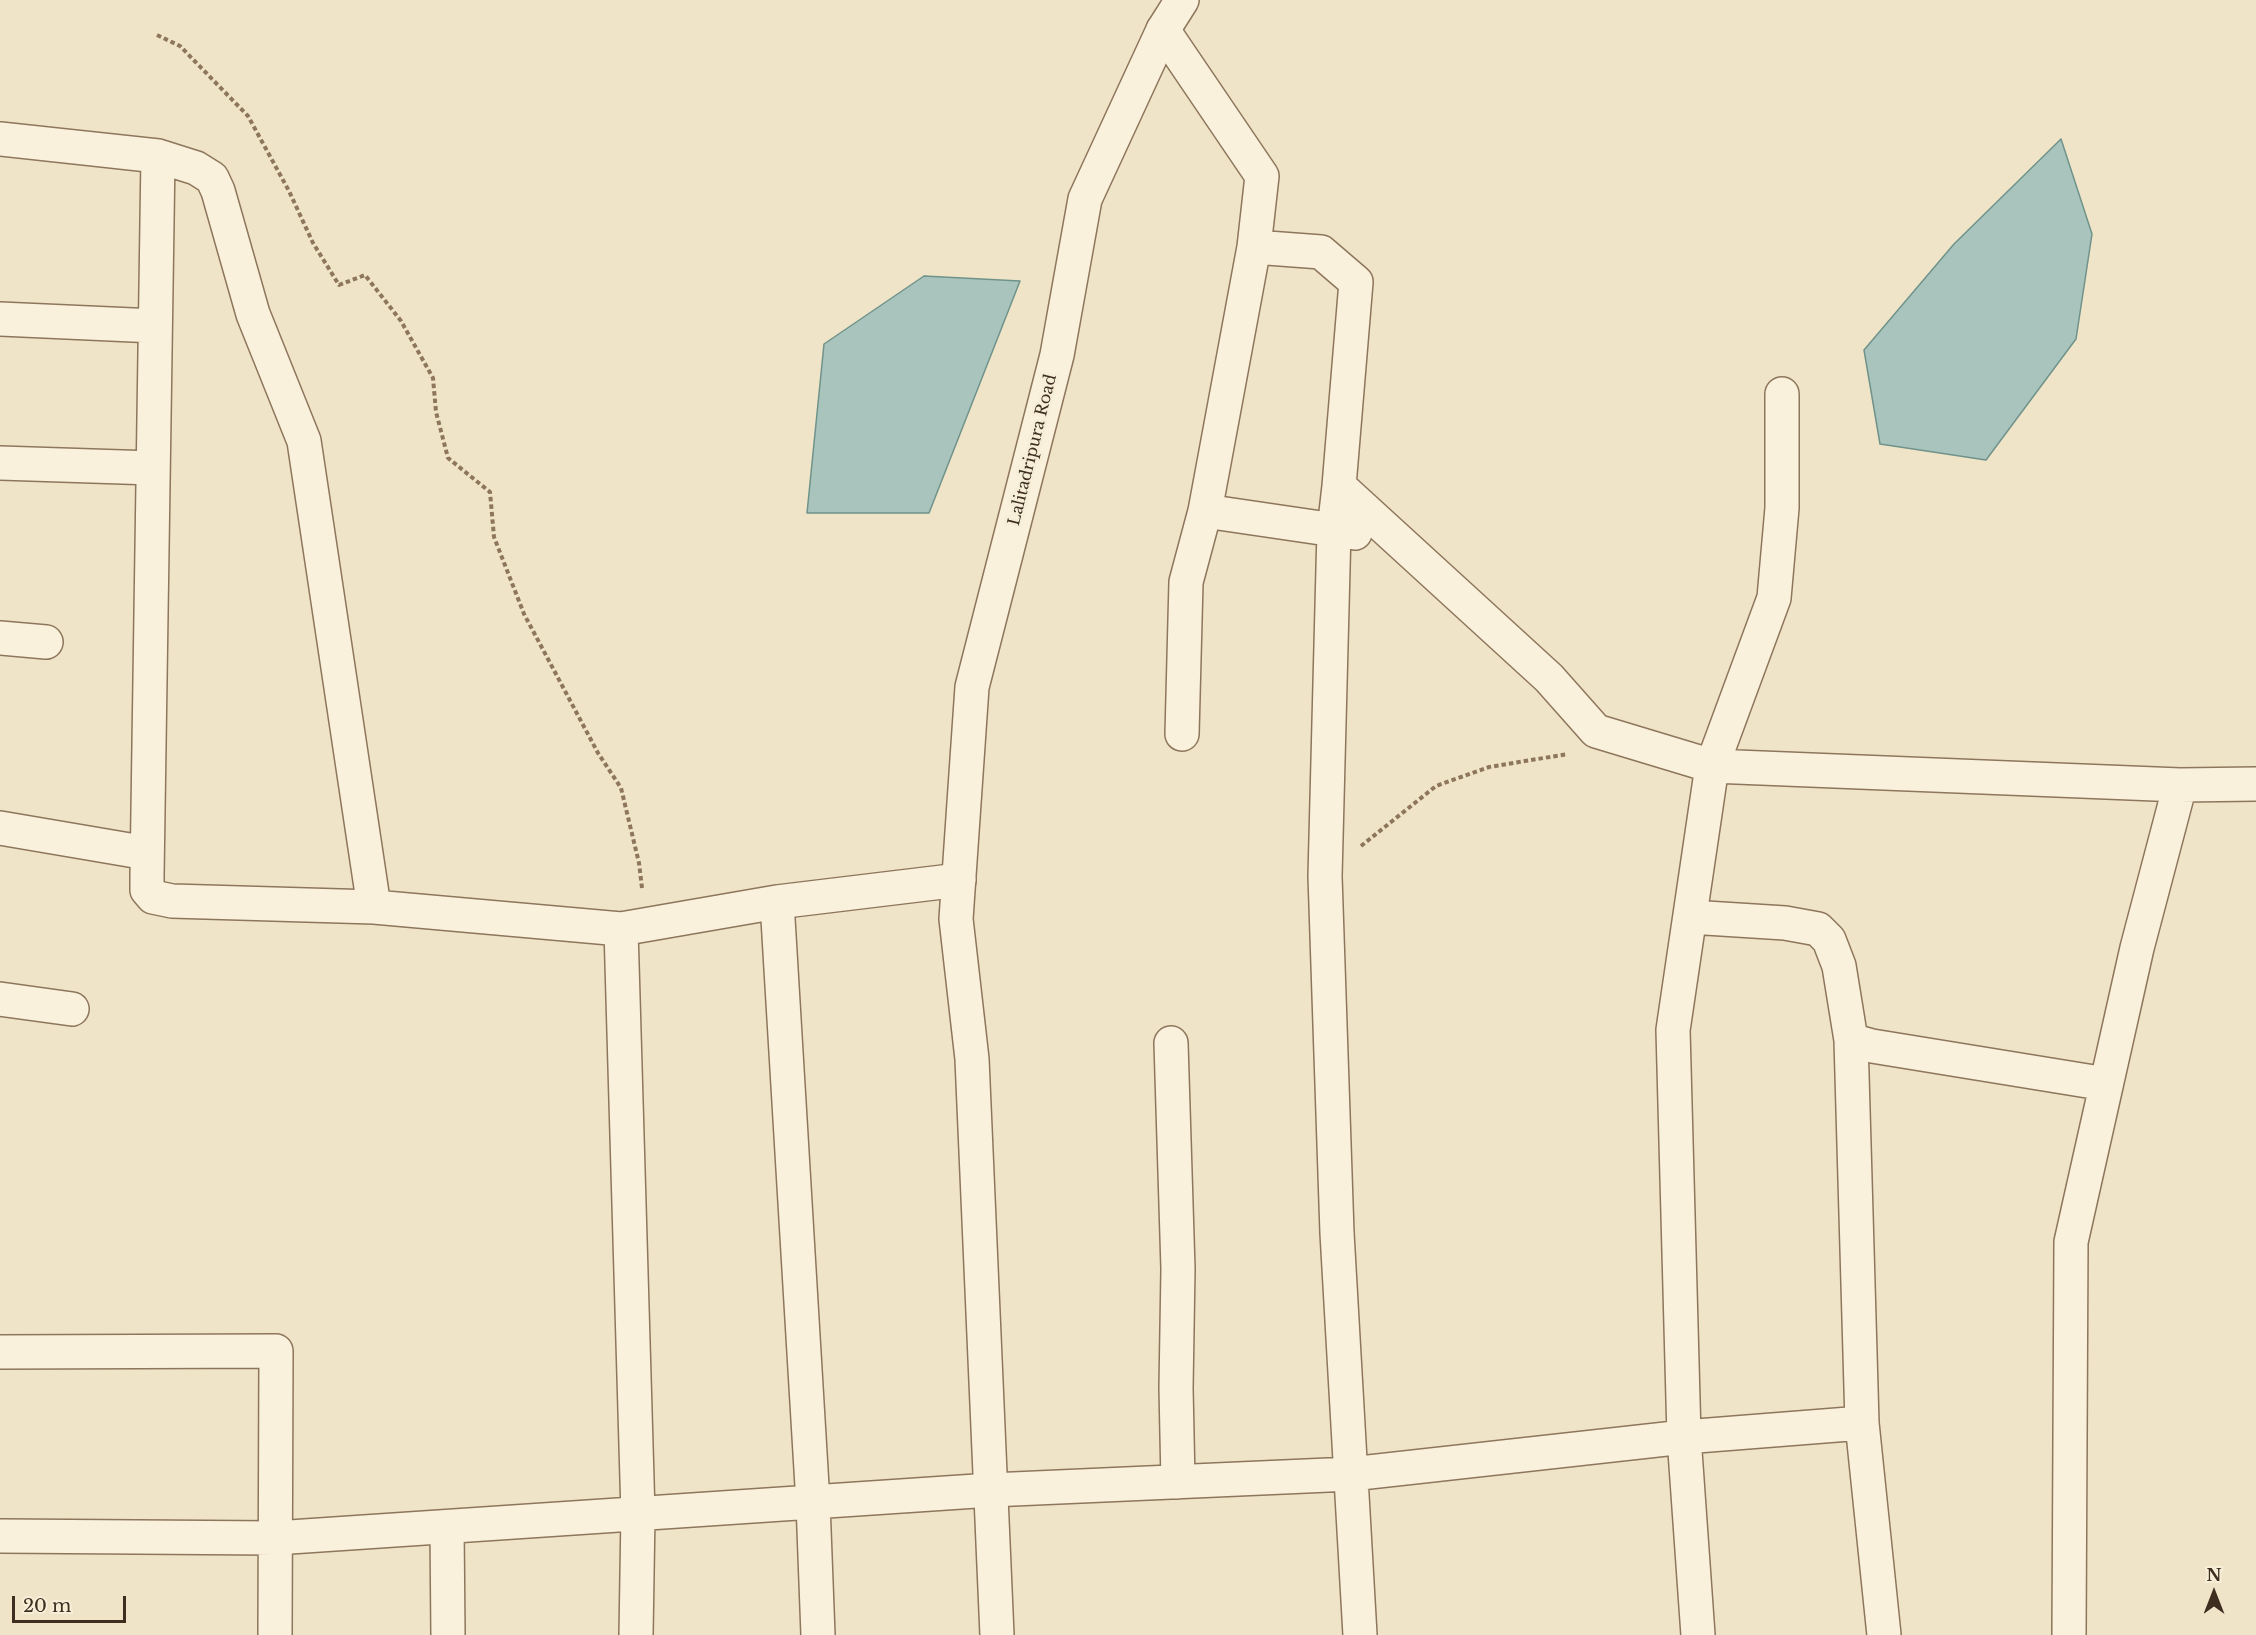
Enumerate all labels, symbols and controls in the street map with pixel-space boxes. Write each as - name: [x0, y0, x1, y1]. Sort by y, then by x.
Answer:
- street label: Lalitadripura Road: [1005, 372, 1061, 528]
- north arrow: [2184, 1563, 2244, 1623]
- text: N: [2206, 1565, 2222, 1585]
- scale bar: [15, 1584, 129, 1622]
- text: 20 m: [23, 1595, 71, 1617]

